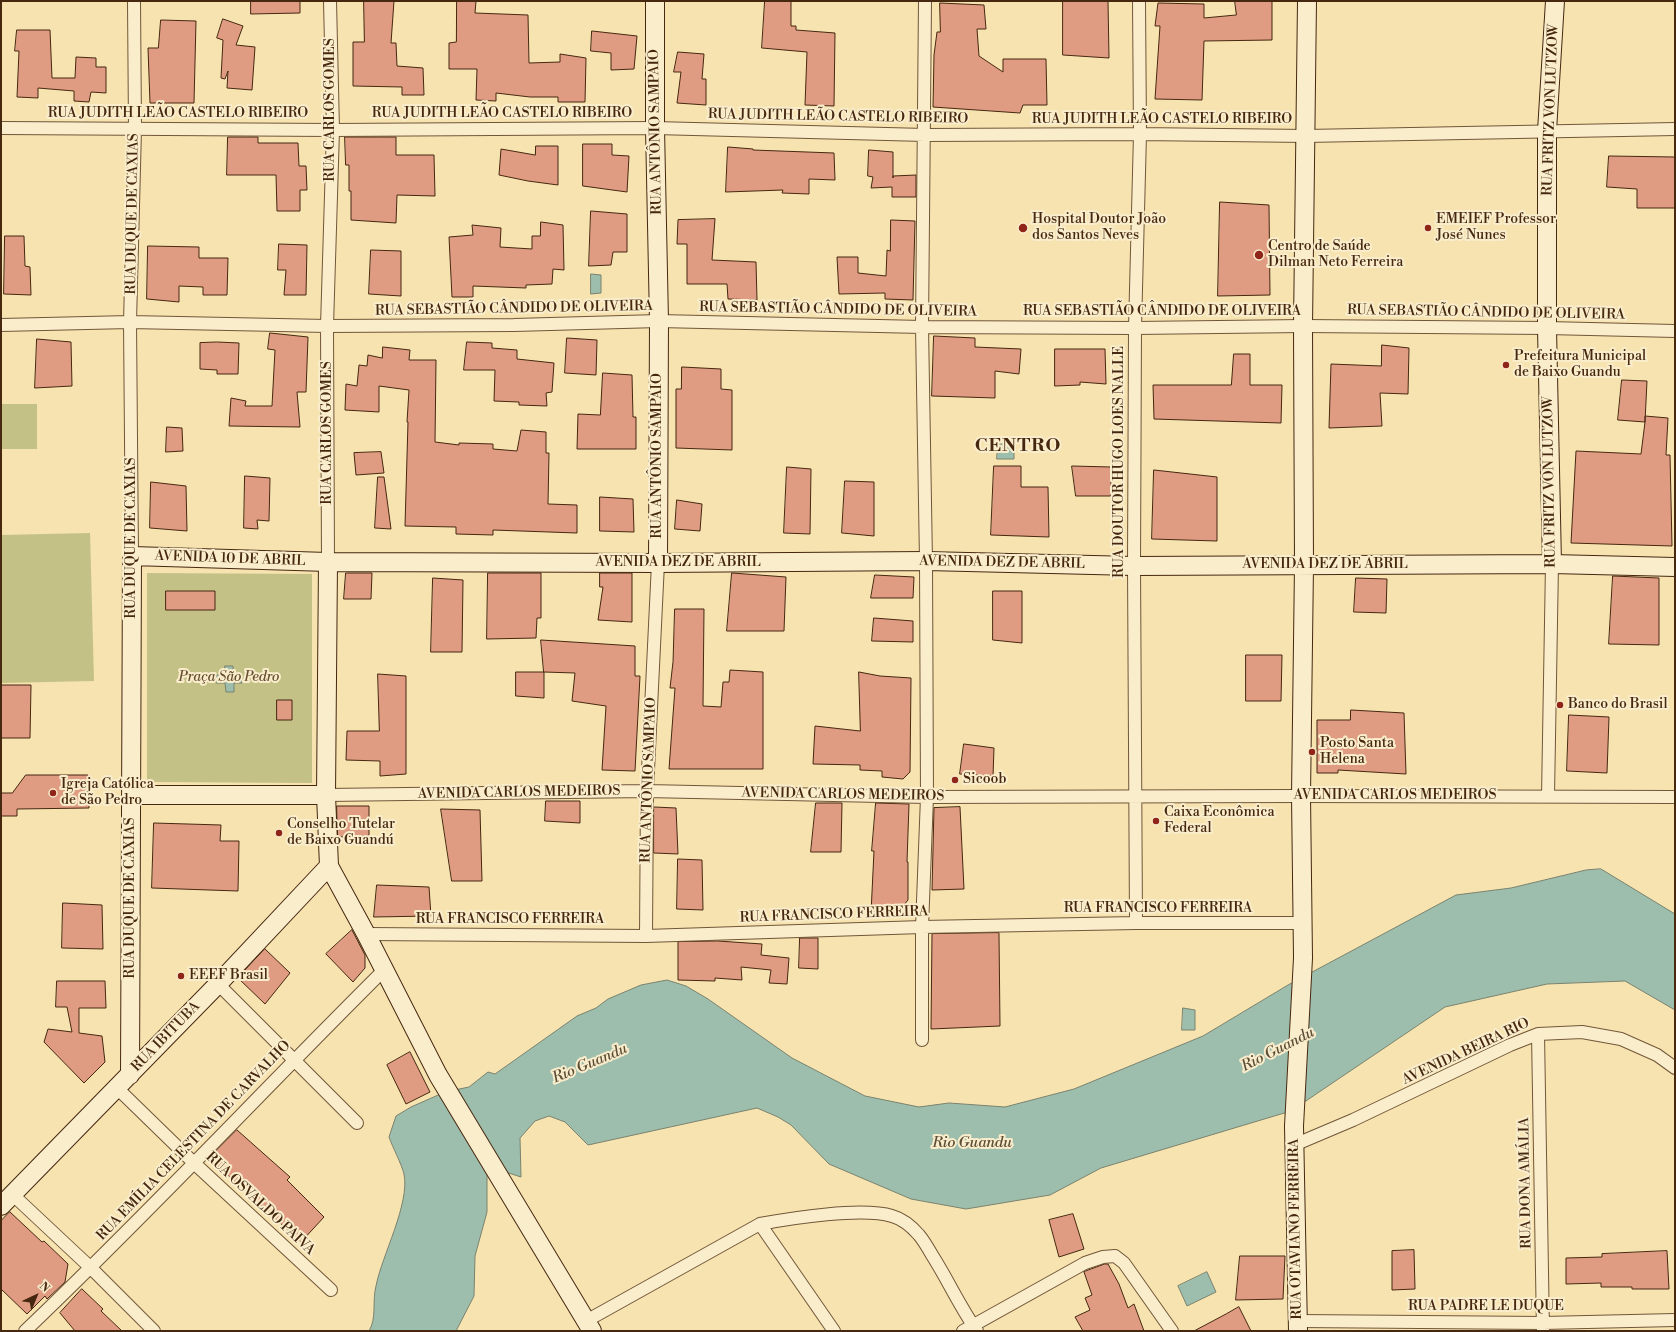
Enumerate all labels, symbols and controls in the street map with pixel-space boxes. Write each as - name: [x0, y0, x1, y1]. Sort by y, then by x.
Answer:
- street label: RUA FRITZ VON LUTZOW: [1540, 24, 1562, 196]
- street label: RUA CARLOS GOMES: [323, 38, 339, 182]
- street label: RUA ANTÔNIO SAMPAIO: [646, 49, 666, 215]
- street label: RUA JUDITH LEÃO CASTELO RIBEIRO: [48, 106, 308, 122]
- street label: RUA JUDITH LEÃO CASTELO RIBEIRO: [372, 106, 632, 122]
- street label: RUA JUDITH LEÃO CASTELO RIBEIRO: [708, 106, 968, 128]
- street label: RUA JUDITH LEÃO CASTELO RIBEIRO: [1032, 112, 1292, 128]
- street label: RUA DUQUE DE CAXIAS: [123, 133, 143, 295]
- place label: Hospital Doutor João dos Santos Neves: [1032, 212, 1166, 244]
- place label: EMEIEF Professor José Nunes: [1436, 212, 1556, 244]
- marker: Hospital Doutor João dos Santos Neves: [1017, 222, 1029, 234]
- marker: EMEIEF Professor José Nunes: [1423, 223, 1433, 233]
- place label: Centro de Saúde Dilman Neto Ferreira: [1268, 239, 1403, 272]
- marker: Centro de Saúde Dilman Neto Ferreira: [1253, 249, 1265, 261]
- street label: RUA SEBASTIÃO CÂNDIDO DE OLIVEIRA: [375, 298, 653, 320]
- street label: RUA SEBASTIÃO CÂNDIDO DE OLIVEIRA: [699, 299, 977, 321]
- street label: RUA SEBASTIÃO CÂNDIDO DE OLIVEIRA: [1347, 302, 1625, 324]
- street label: RUA SEBASTIÃO CÂNDIDO DE OLIVEIRA: [1023, 304, 1301, 320]
- street label: RUA DOUTOR HUGO LOES NALLE: [1112, 346, 1128, 578]
- place label: Prefeitura Municipal de Baixo Guandu: [1514, 349, 1646, 382]
- marker: Prefeitura Municipal de Baixo Guandu: [1501, 360, 1511, 370]
- street label: RUA CARLOS GOMES: [320, 361, 336, 505]
- street label: RUA ANTÔNIO SAMPAIO: [650, 373, 666, 539]
- street label: RUA FRITZ VON LUTZOW: [1540, 396, 1560, 568]
- district label: CENTRO: [975, 436, 1061, 458]
- street label: RUA DUQUE DE CAXIAS: [124, 457, 140, 619]
- street label: AVENIDA 10 DE ABRIL: [154, 548, 306, 570]
- street label: AVENIDA DEZ DE ABRIL: [919, 553, 1085, 573]
- street label: AVENIDA DEZ DE ABRIL: [595, 555, 761, 571]
- street label: AVENIDA DEZ DE ABRIL: [1242, 557, 1408, 573]
- park label: Praça São Pedro: [179, 670, 279, 686]
- street label: RUA ANTÔNIO SAMPAIO: [638, 697, 660, 863]
- place label: Banco do Brasil: [1568, 697, 1668, 713]
- marker: Banco do Brasil: [1555, 700, 1565, 710]
- place label: Posto Santa Helena: [1320, 736, 1394, 768]
- marker: Posto Santa Helena: [1307, 747, 1317, 757]
- place label: Sicoob: [963, 772, 1006, 788]
- marker: Sicoob: [950, 775, 960, 785]
- place label: Igreja Católica de São Pedro: [61, 777, 154, 810]
- street label: AVENIDA CARLOS MEDEIROS: [417, 783, 621, 803]
- street label: AVENIDA CARLOS MEDEIROS: [741, 785, 945, 805]
- marker: Igreja Católica de São Pedro: [48, 788, 58, 798]
- street label: AVENIDA CARLOS MEDEIROS: [1294, 788, 1496, 804]
- place label: Caixa Econômica Federal: [1164, 805, 1275, 838]
- marker: Caixa Econômica Federal: [1151, 816, 1161, 826]
- street label: RUA DUQUE DE CAXIAS: [123, 817, 139, 979]
- place label: Conselho Tutelar de Baixo Guandú: [287, 817, 395, 850]
- marker: Conselho Tutelar de Baixo Guandú: [274, 828, 284, 838]
- street label: RUA FRANCISCO FERREIRA: [1064, 901, 1252, 917]
- street label: RUA FRANCISCO FERREIRA: [739, 903, 929, 927]
- street label: RUA FRANCISCO FERREIRA: [416, 912, 604, 928]
- place label: EEEF Brasil: [189, 968, 268, 984]
- marker: EEEF Brasil: [176, 971, 186, 981]
- street label: RUA IBITUBA: [128, 998, 204, 1076]
- street label: AVENIDA BEIRA RIO: [1400, 1015, 1532, 1089]
- water label: Rio Guandu: [1238, 1024, 1318, 1076]
- street label: RUA EMÍLIA CELESTINA DE CARVALHO: [94, 1037, 294, 1245]
- water label: Rio Guandu: [550, 1040, 630, 1088]
- street label: RUA DONA AMÁLIA: [1516, 1117, 1536, 1249]
- water label: Rio Guandu: [932, 1134, 1012, 1152]
- street label: RUA OTAVIANO FERREIRA: [1286, 1138, 1306, 1320]
- street label: RUA OSVALDO PAIVA: [202, 1149, 318, 1259]
- north arrow: [16, 1276, 56, 1316]
- text: N: [36, 1279, 52, 1295]
- street label: RUA PADRE LE DUQUE: [1408, 1299, 1564, 1315]

